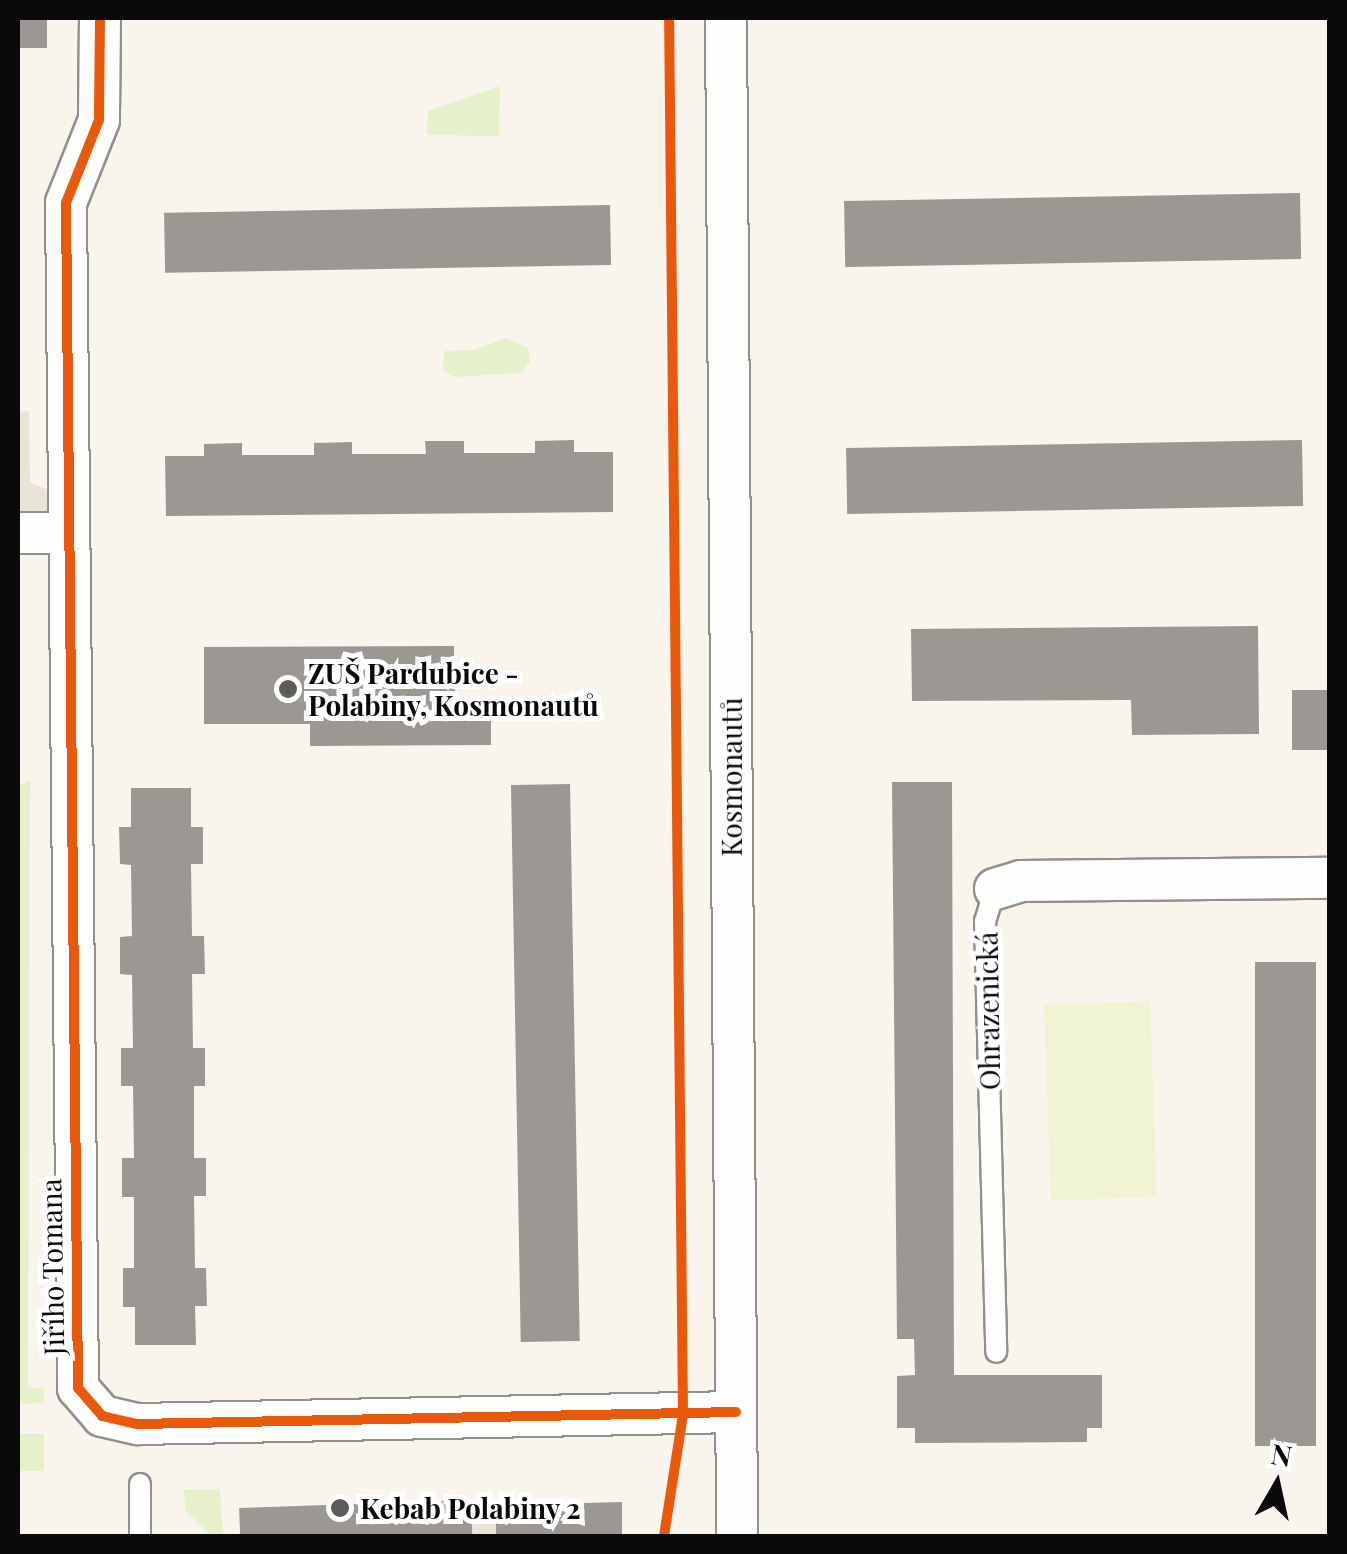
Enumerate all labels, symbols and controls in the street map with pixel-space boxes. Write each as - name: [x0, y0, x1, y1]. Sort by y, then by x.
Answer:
- place label: ZUŠ Pardubice - Polabiny, Kosmonautů: [308, 656, 599, 722]
- marker: ZUŠ Pardubice - Polabiny, Kosmonautů: [277, 678, 299, 700]
- street label: Kosmonautů: [714, 697, 748, 857]
- street label: Ohrazenická: [970, 932, 1006, 1090]
- street label: Jiřího Tomana: [34, 1178, 70, 1356]
- north arrow: [1227, 1434, 1327, 1534]
- text: N: [1269, 1434, 1295, 1474]
- place label: Kebab Polabiny 2: [360, 1491, 582, 1525]
- marker: Kebab Polabiny 2: [329, 1497, 351, 1519]

